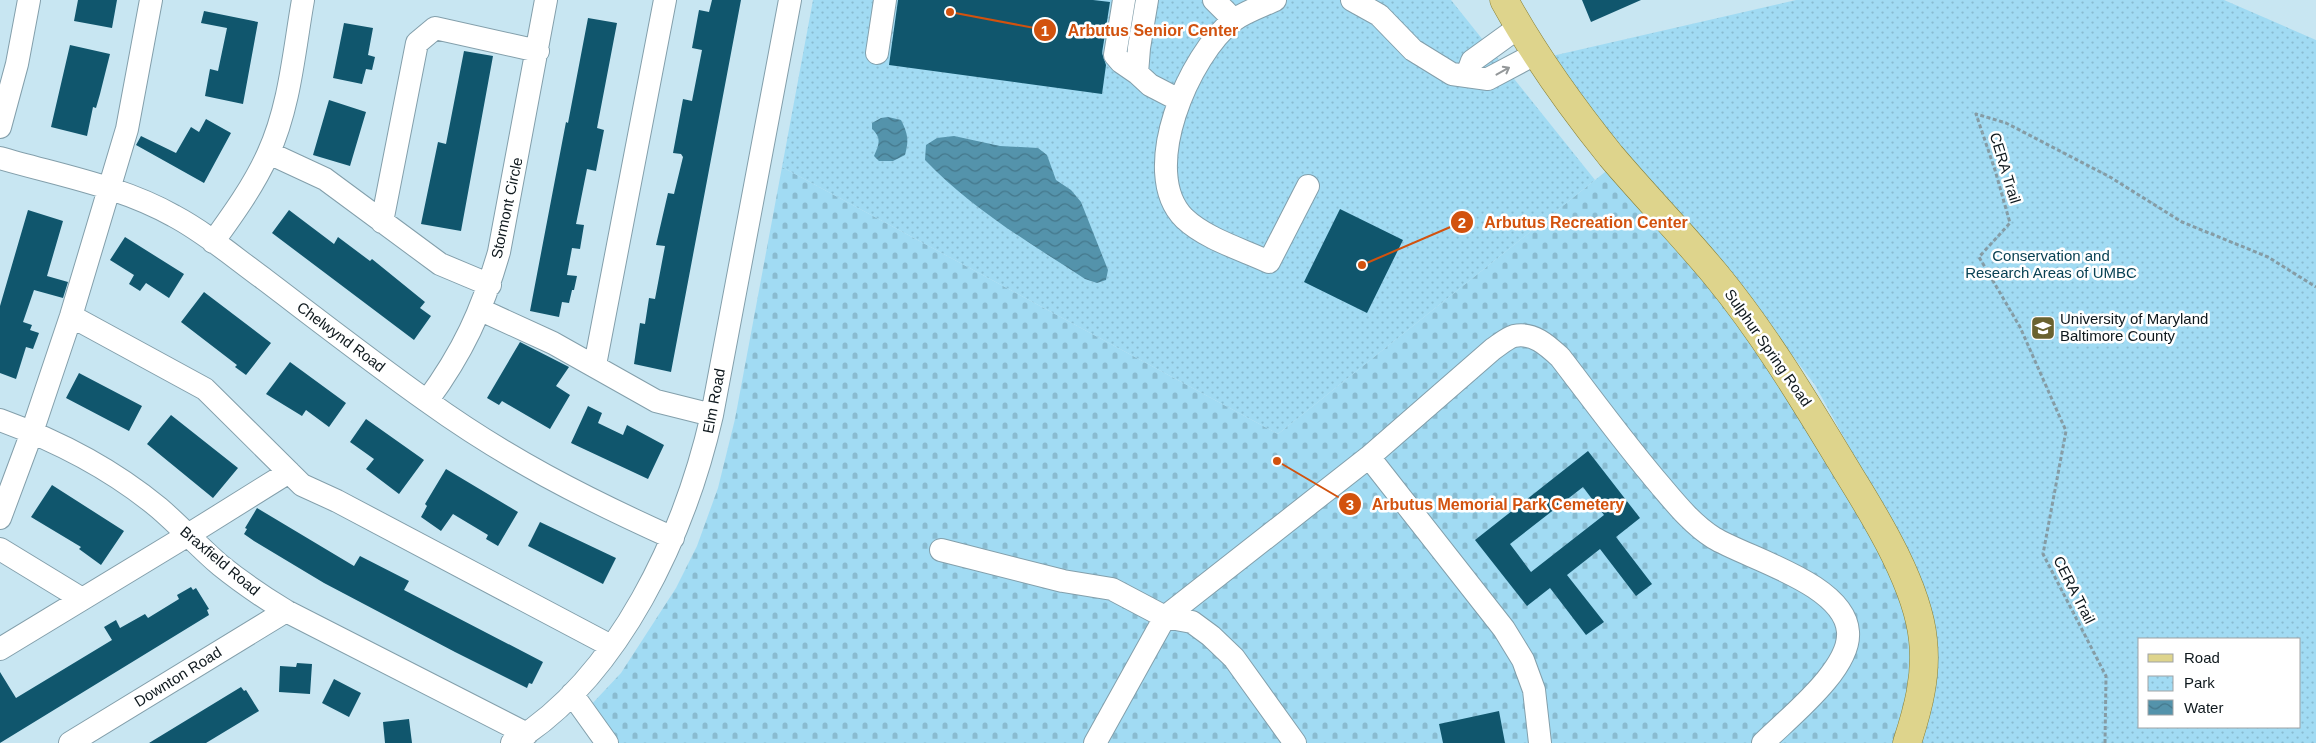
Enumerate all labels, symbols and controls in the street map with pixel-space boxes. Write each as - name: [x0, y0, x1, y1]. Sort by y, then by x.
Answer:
- callout: Arbutus Senior Center: [1033, 15, 1248, 46]
- text: 1: [1041, 22, 1049, 39]
- text: Arbutus Senior Center: [1068, 22, 1238, 39]
- one-way arrow: [1495, 66, 1510, 75]
- street label: CERA Trail: [1987, 130, 2024, 205]
- street label: Stormont Circle: [487, 156, 526, 260]
- callout: Arbutus Recreation Center: [1449, 207, 1698, 238]
- text: 2: [1458, 214, 1466, 231]
- text: Arbutus Recreation Center: [1484, 214, 1688, 231]
- park label: Conservation and Research Areas of UMBC: [1965, 247, 2137, 281]
- street label: Sulphur Spring Road: [1722, 286, 1815, 410]
- street label: Chelwynd Road: [294, 298, 389, 375]
- place label: University of Maryland Baltimore County: [2060, 310, 2208, 344]
- school or university icon: University of Maryland Baltimore County: [2030, 315, 2056, 341]
- street label: Elm Road: [699, 367, 728, 435]
- callout: Arbutus Memorial Park Cemetery: [1337, 489, 1635, 520]
- text: 3: [1346, 496, 1354, 513]
- text: Arbutus Memorial Park Cemetery: [1372, 496, 1624, 513]
- street label: Braxfield Road: [177, 522, 263, 599]
- street label: CERA Trail: [2050, 553, 2099, 626]
- legend: [2138, 638, 2301, 728]
- street label: Downton Road: [131, 643, 224, 710]
- text: Road: [2184, 649, 2220, 666]
- text: Park: [2184, 674, 2215, 691]
- text: Water: [2184, 699, 2223, 716]

